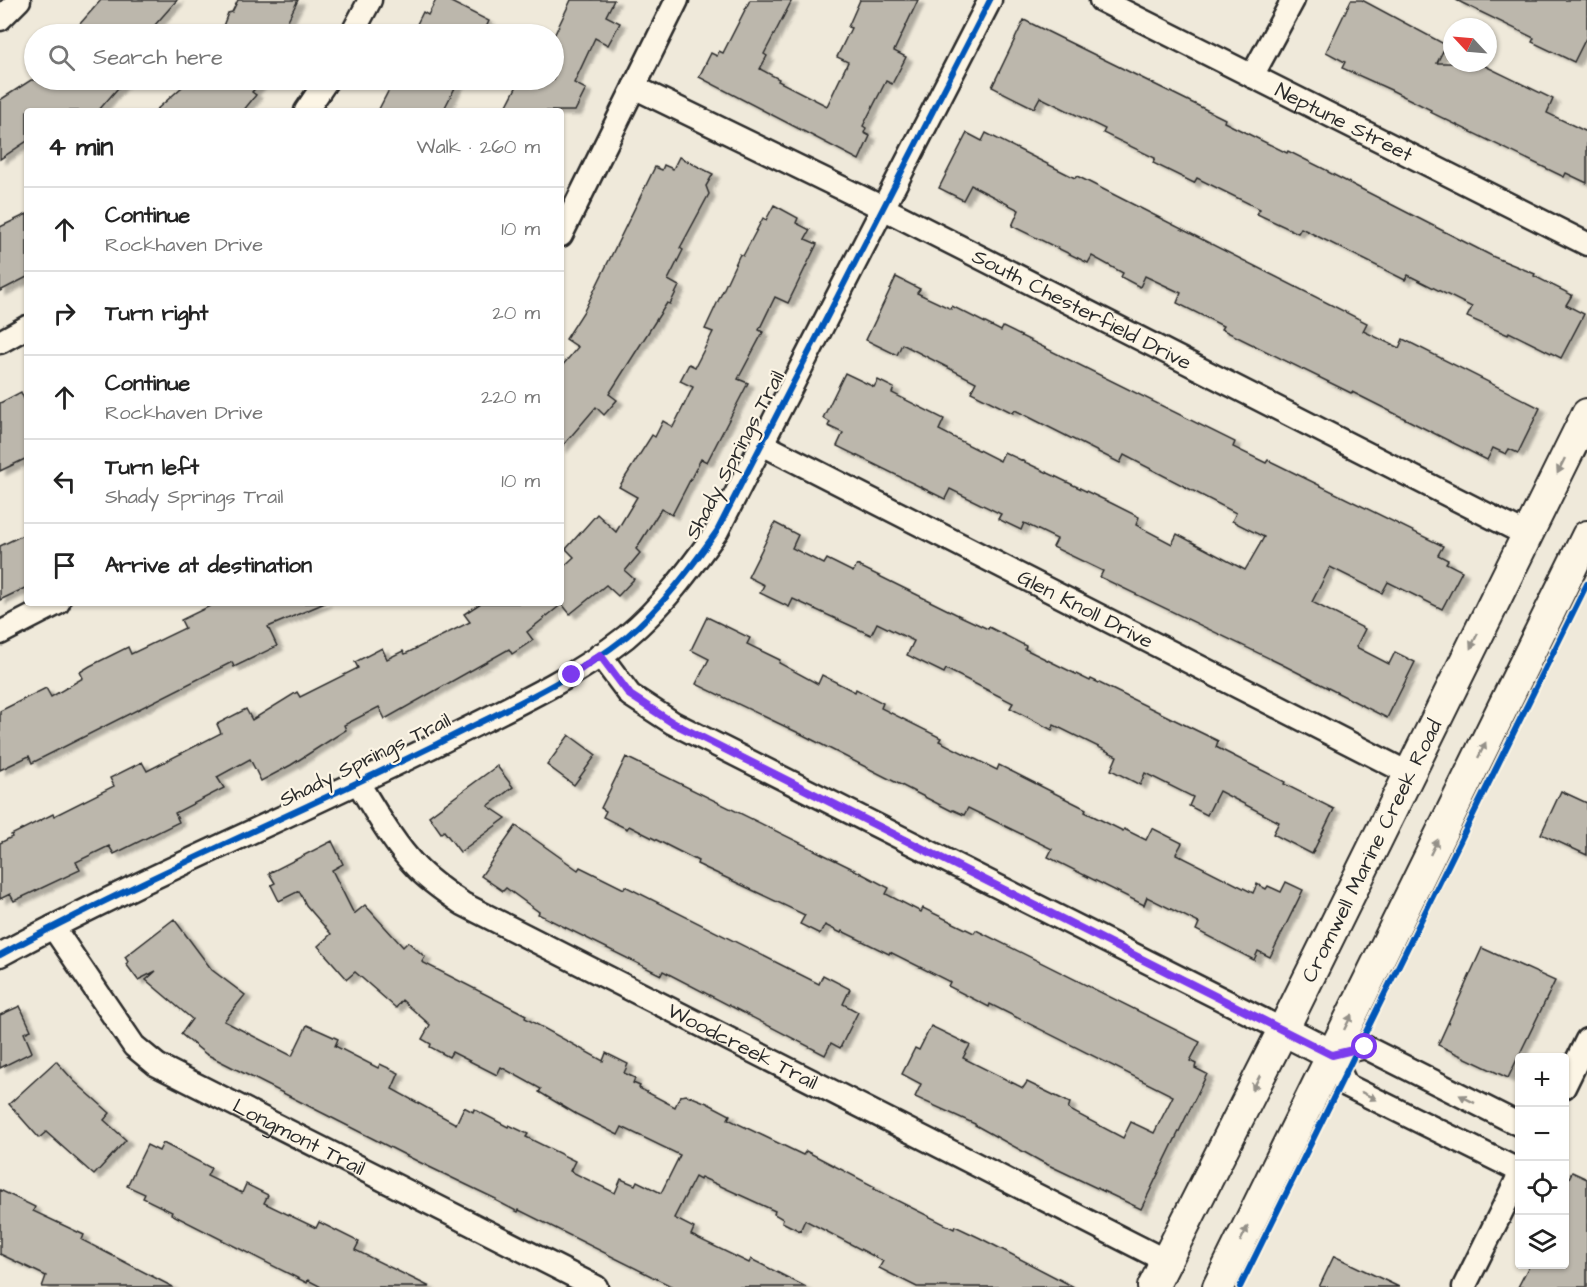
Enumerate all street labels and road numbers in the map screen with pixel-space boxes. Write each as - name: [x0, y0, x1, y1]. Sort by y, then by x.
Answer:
- street label: Neptune Street: [1270, 75, 1418, 169]
- street label: South Chesterfield Drive: [967, 241, 1197, 377]
- street label: Shady Springs Trail: [678, 365, 794, 545]
- street label: Glen Knoll Drive: [1013, 562, 1158, 655]
- street label: Shady Springs Trail: [274, 706, 456, 816]
- street label: Cromwell Marine Creek Road: [1294, 714, 1449, 987]
- street label: Woodcreek Trail: [663, 996, 823, 1096]
- street label: Longmont Trail: [228, 1091, 370, 1183]

